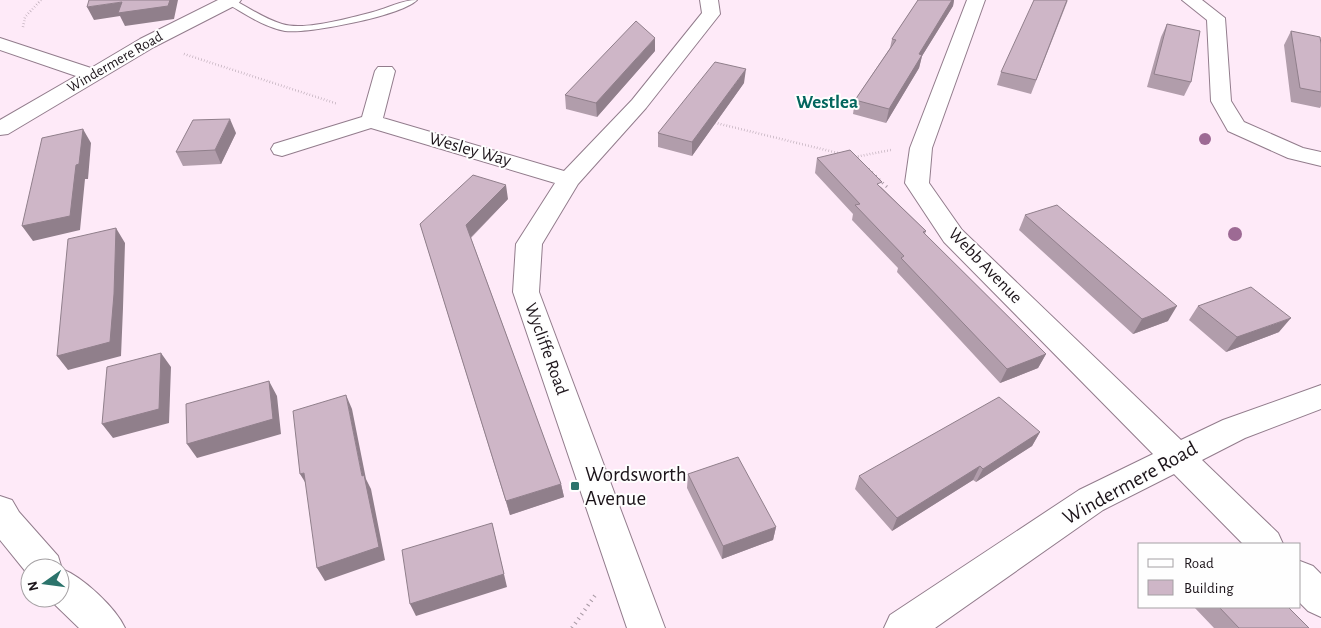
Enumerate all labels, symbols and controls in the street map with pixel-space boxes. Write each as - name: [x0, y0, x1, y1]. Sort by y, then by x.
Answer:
- street label: Windermere Road: [65, 29, 165, 95]
- district label: Westlea: [796, 93, 858, 112]
- street label: Wesley Way: [427, 130, 513, 170]
- street label: Webb Avenue: [945, 225, 1025, 307]
- street label: Wycliffe Road: [521, 301, 571, 397]
- street label: Windermere Road: [1059, 437, 1201, 529]
- place label: Wordsworth Avenue: [585, 464, 687, 509]
- marker: Wordsworth Avenue: [569, 480, 581, 492]
- legend: [1138, 543, 1301, 608]
- text: Road: [1184, 556, 1214, 571]
- north arrow: [20, 558, 70, 608]
- text: N: [25, 579, 41, 592]
- text: Building: [1184, 581, 1234, 596]

